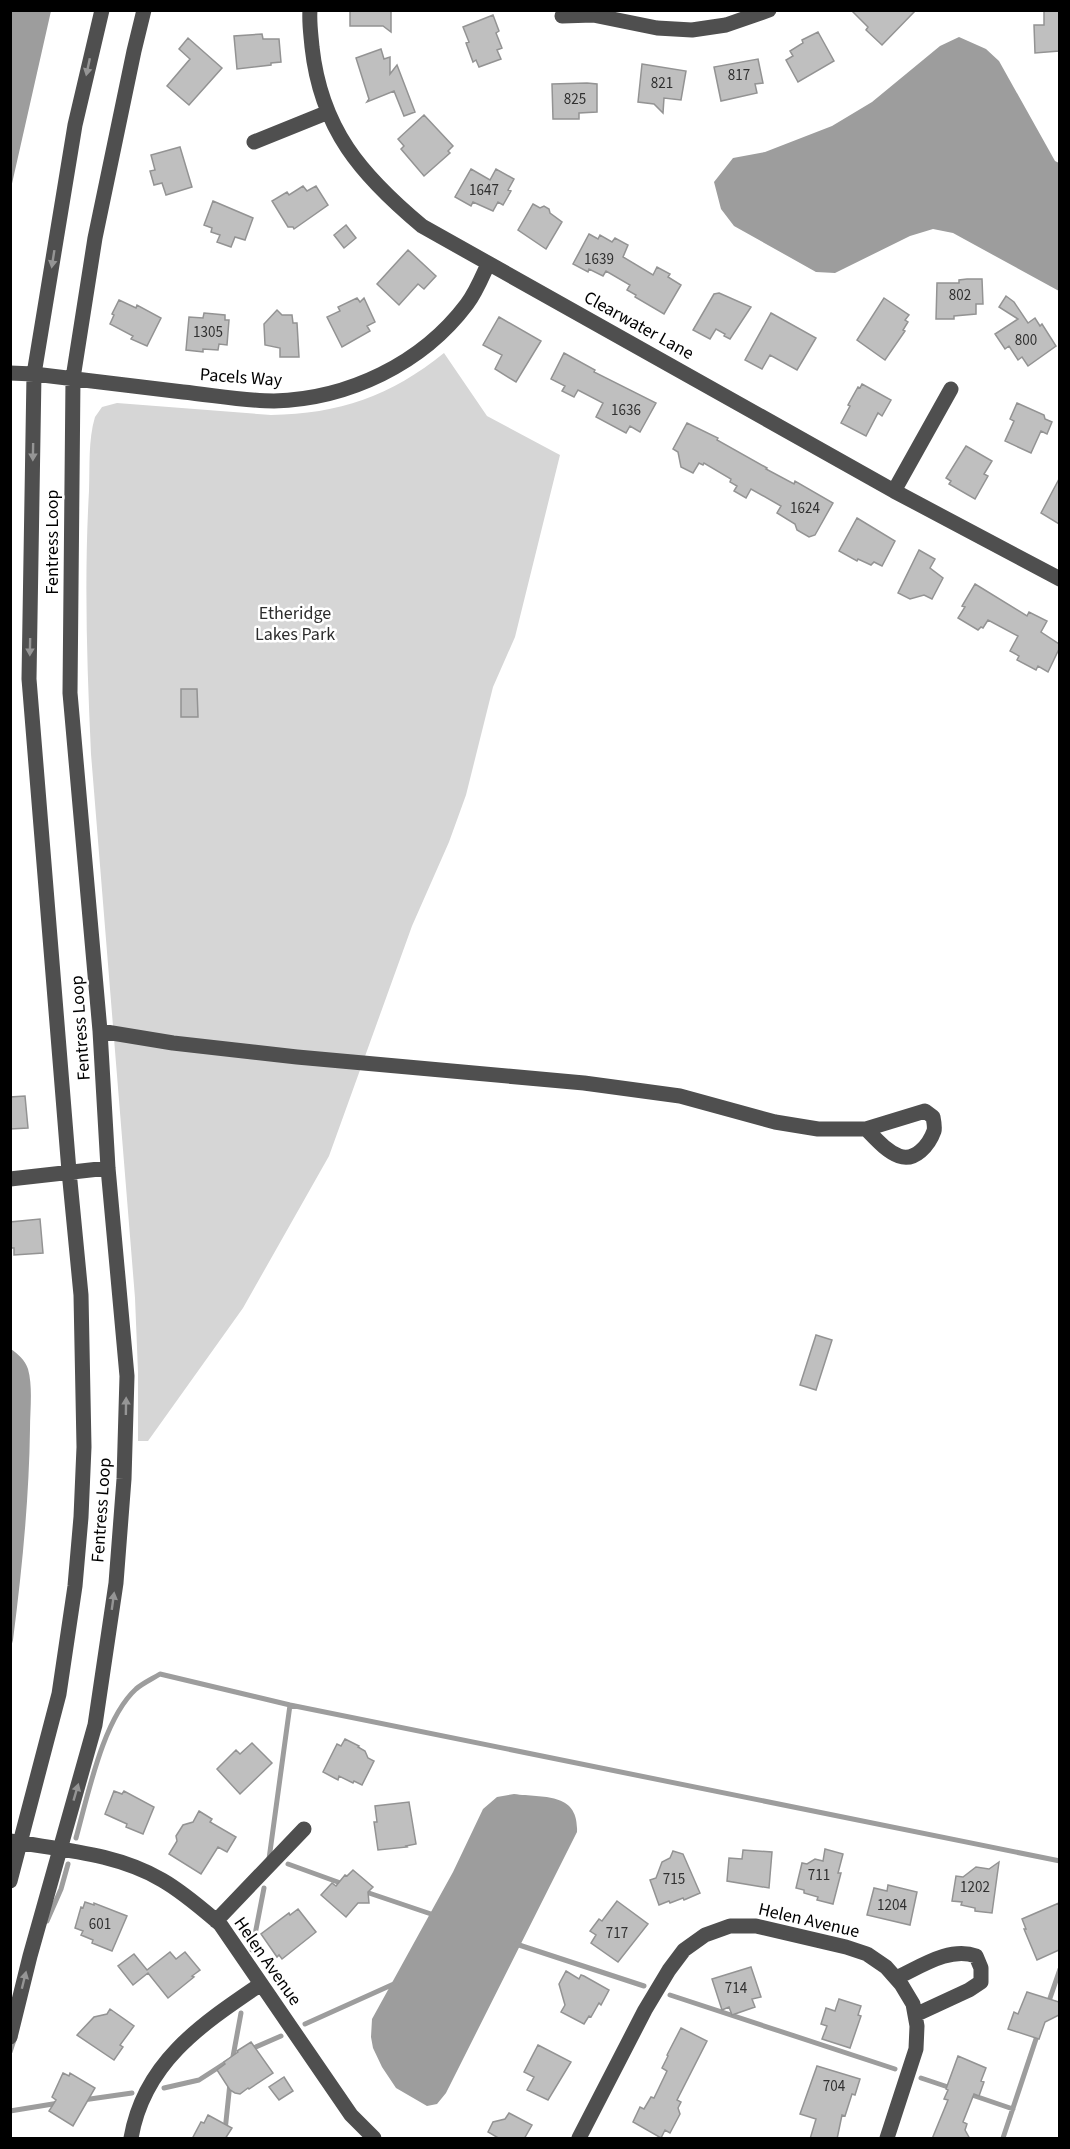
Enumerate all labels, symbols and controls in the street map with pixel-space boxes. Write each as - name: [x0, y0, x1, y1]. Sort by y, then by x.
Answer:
- one-way arrow: [83, 58, 92, 77]
- house number: 817: [728, 65, 750, 86]
- house number: 821: [651, 73, 673, 94]
- house number: 825: [564, 89, 586, 110]
- house number: 1647: [469, 180, 499, 201]
- house number: 1639: [584, 249, 614, 270]
- one-way arrow: [49, 250, 58, 269]
- street label: Clearwater Lane: [579, 285, 698, 366]
- house number: 802: [949, 285, 971, 306]
- house number: 1305: [193, 322, 223, 343]
- house number: 800: [1015, 330, 1037, 351]
- street label: Pacels Way: [199, 362, 283, 393]
- house number: 1636: [611, 400, 641, 421]
- one-way arrow: [28, 443, 38, 462]
- street label: Fentress Loop: [40, 489, 65, 595]
- house number: 1624: [790, 498, 820, 519]
- park label: Etheridge Lakes Park: [255, 601, 335, 647]
- one-way arrow: [25, 638, 34, 657]
- street label: Fentress Loop: [64, 975, 97, 1081]
- one-way arrow: [122, 1397, 131, 1416]
- street label: Fentress Loop: [85, 1457, 118, 1563]
- one-way arrow: [109, 1591, 118, 1610]
- one-way arrow: [72, 1783, 81, 1801]
- house number: 711: [808, 1865, 830, 1886]
- house number: 715: [663, 1869, 685, 1890]
- house number: 1202: [960, 1877, 990, 1898]
- house number: 1204: [877, 1895, 907, 1916]
- street label: Helen Avenue: [756, 1897, 862, 1944]
- street label: Helen Avenue: [228, 1912, 307, 2011]
- house number: 601: [89, 1914, 111, 1935]
- house number: 717: [606, 1923, 628, 1944]
- one-way arrow: [20, 1971, 30, 1989]
- house number: 714: [725, 1978, 748, 1999]
- house number: 704: [823, 2076, 846, 2097]

